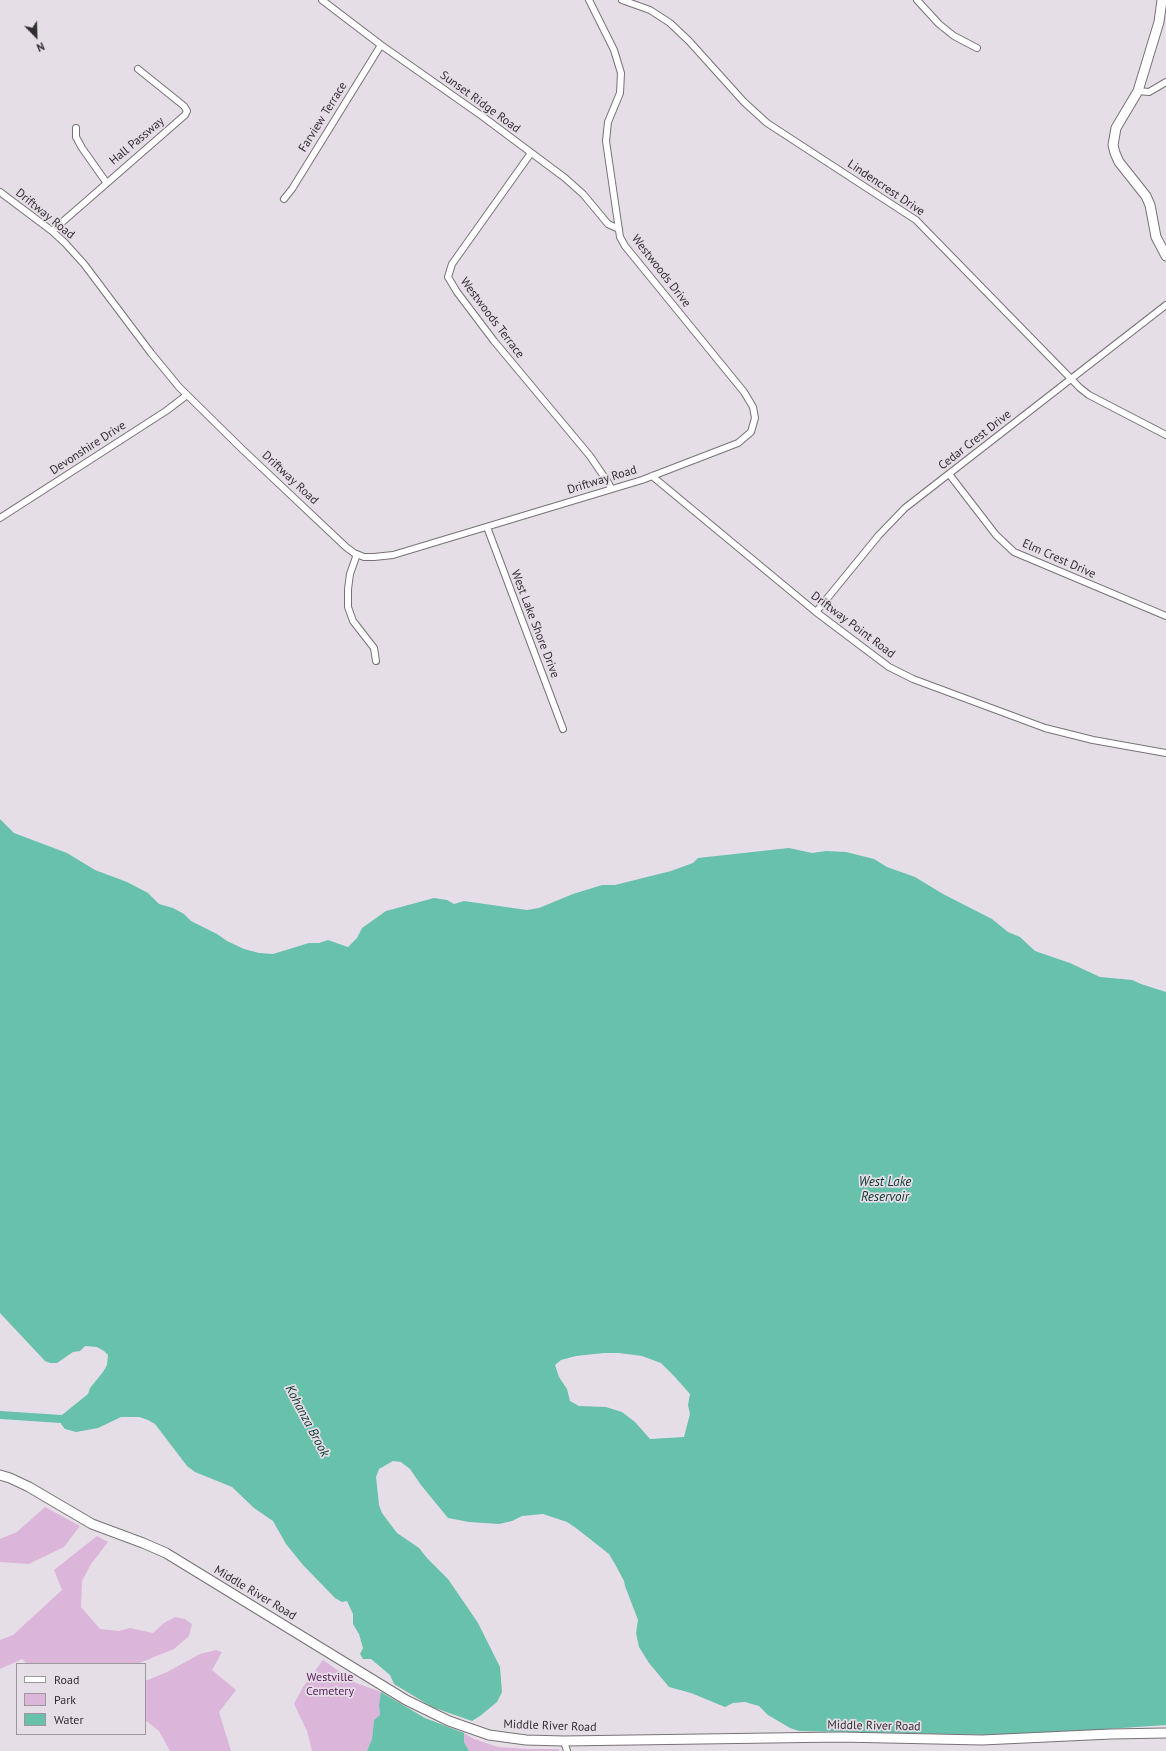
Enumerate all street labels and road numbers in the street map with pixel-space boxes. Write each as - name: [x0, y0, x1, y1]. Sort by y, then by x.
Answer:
- street label: Sunset Ridge Road: [437, 68, 523, 136]
- street label: Farview Terrace: [296, 79, 350, 155]
- street label: Hall Passway: [107, 114, 167, 168]
- street label: Lindencrest Drive: [845, 157, 927, 219]
- street label: Driftway Road: [13, 186, 77, 242]
- street label: Westwoods Drive: [628, 232, 694, 310]
- street label: Westwoods Terrace: [457, 275, 527, 361]
- street label: Cedar Crest Drive: [936, 407, 1014, 473]
- street label: Devonshire Drive: [47, 418, 129, 478]
- street label: Driftway Road: [259, 448, 321, 508]
- street label: Driftway Road: [566, 463, 638, 497]
- street label: Elm Crest Drive: [1020, 536, 1098, 582]
- street label: West Lake Shore Drive: [508, 568, 562, 680]
- street label: Driftway Point Road: [808, 589, 898, 661]
- street label: Middle River Road: [211, 1563, 299, 1623]
- street label: Middle River Road: [503, 1717, 597, 1735]
- street label: Middle River Road: [827, 1718, 921, 1734]

